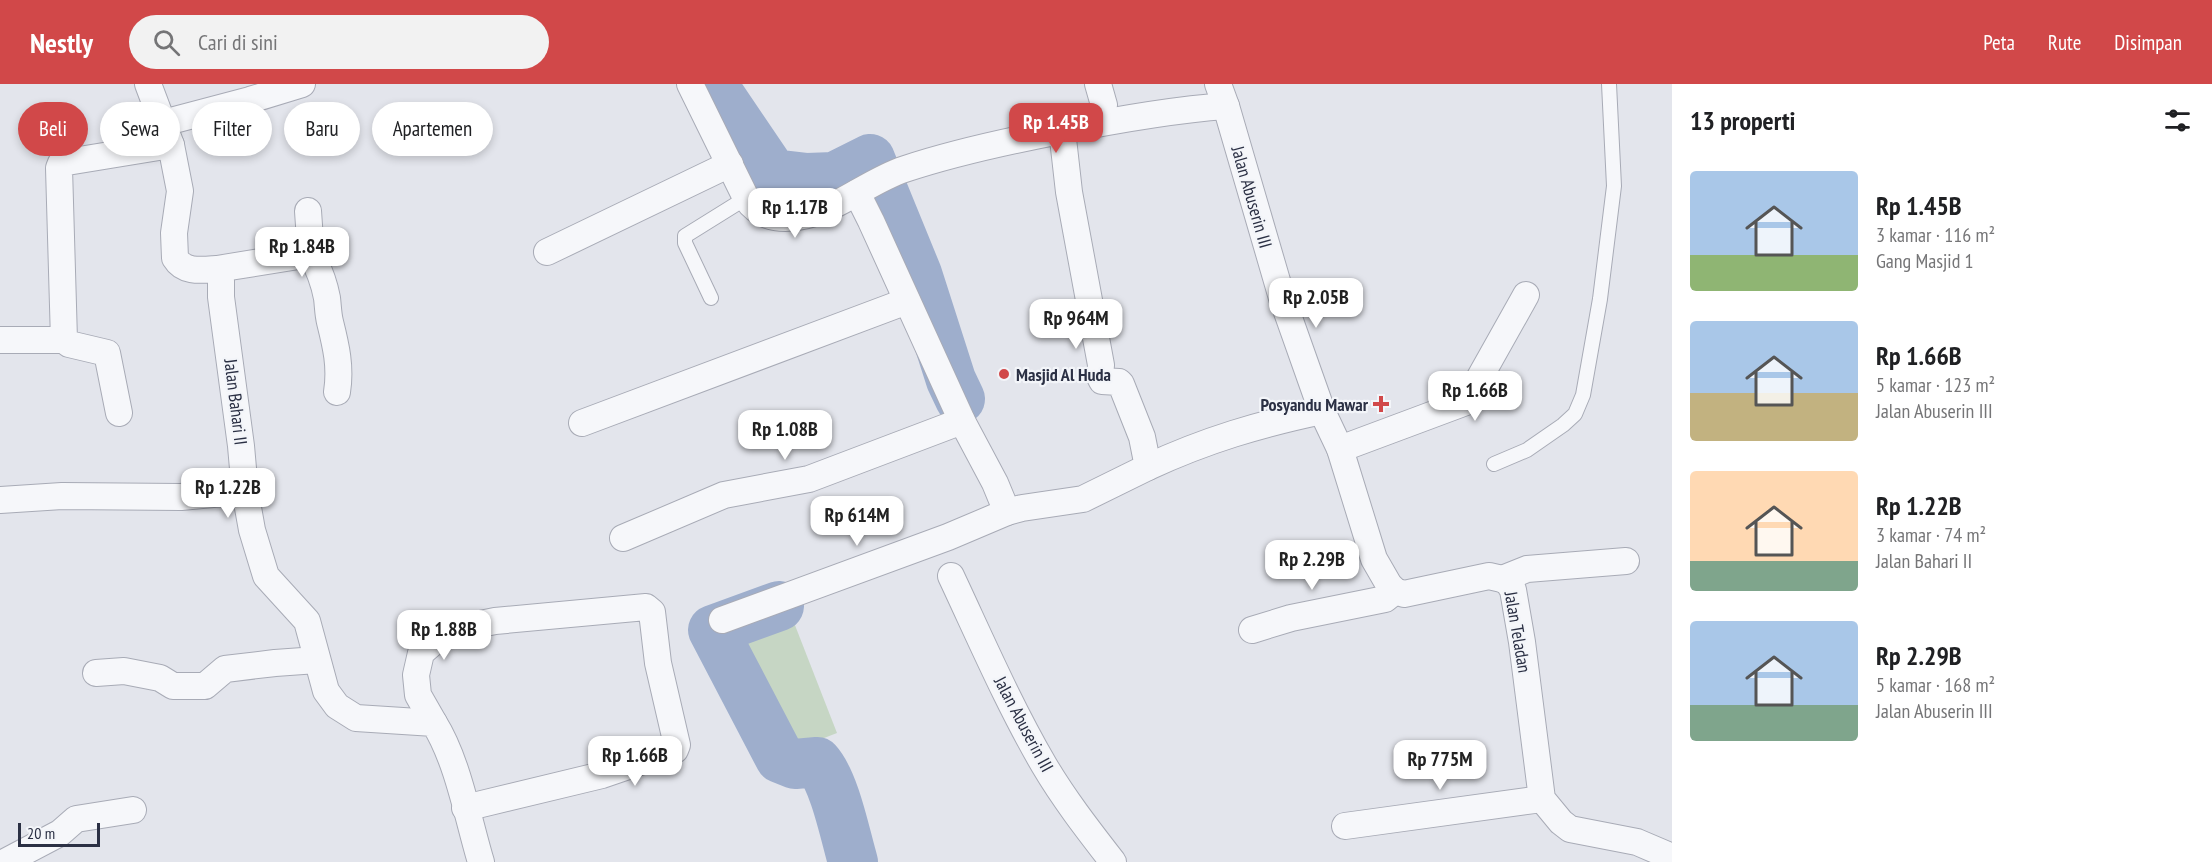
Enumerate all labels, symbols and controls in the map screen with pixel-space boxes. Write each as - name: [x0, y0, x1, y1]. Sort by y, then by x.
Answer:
- search box: [129, 15, 549, 69]
- text: Nestly: [30, 24, 93, 61]
- icon: search: [150, 26, 183, 59]
- text: Cari di sini: [198, 28, 278, 56]
- text: Peta: [1983, 29, 2015, 56]
- text: Rute: [2048, 29, 2081, 56]
- text: Disimpan: [2114, 29, 2182, 56]
- chip: Beli: [18, 102, 88, 156]
- chip: Sewa: [100, 102, 180, 156]
- chip: Filter: [192, 102, 272, 156]
- chip: Baru: [284, 102, 360, 156]
- chip: Apartemen: [372, 102, 493, 156]
- pin: Rp 1.45B: [994, 103, 1118, 154]
- text: 13 properti: [1690, 104, 1795, 137]
- icon: filters: [2161, 104, 2194, 137]
- text: Rp 1.45B: [1023, 109, 1089, 135]
- street label: Jalan Abuserin III: [1226, 142, 1278, 251]
- pin: Rp 1.17B: [733, 188, 857, 239]
- text: Rp 1.45B: [1876, 189, 1962, 222]
- text: Rp 1.17B: [762, 194, 828, 220]
- icon: home: [1738, 195, 1810, 267]
- text: 3 kamar · 116 m²: [1876, 222, 1995, 248]
- pin: Rp 1.84B: [240, 227, 364, 278]
- text: Rp 1.84B: [269, 233, 335, 259]
- text: Gang Masjid 1: [1876, 248, 1974, 274]
- pin: Rp 2.05B: [1254, 278, 1378, 329]
- text: Rp 2.05B: [1283, 284, 1349, 310]
- pin: Rp 964M: [1021, 299, 1131, 350]
- text: Rp 964M: [1043, 305, 1109, 331]
- text: Rp 1.66B: [1876, 339, 1962, 372]
- icon: home: [1738, 345, 1810, 417]
- street label: Jalan Bahari II: [219, 357, 253, 446]
- place label: Masjid Al Huda: [1016, 363, 1111, 386]
- marker: Masjid Al Huda: [997, 367, 1011, 381]
- pin: Rp 1.66B: [1413, 371, 1537, 422]
- text: 5 kamar · 123 m²: [1876, 372, 1995, 398]
- text: Rp 1.66B: [1442, 377, 1508, 403]
- place label: Posyandu Mawar: [1260, 393, 1369, 416]
- marker: Posyandu Mawar: [1372, 395, 1390, 413]
- text: Jalan Abuserin III: [1876, 398, 1993, 424]
- pin: Rp 1.08B: [723, 410, 847, 461]
- text: Rp 1.08B: [752, 416, 818, 442]
- pin: Rp 1.22B: [166, 468, 290, 519]
- text: Rp 1.22B: [195, 474, 261, 500]
- text: Rp 1.22B: [1876, 489, 1962, 522]
- icon: home: [1738, 495, 1810, 567]
- pin: Rp 614M: [802, 496, 912, 547]
- text: Rp 614M: [824, 502, 890, 528]
- text: 3 kamar · 74 m²: [1876, 522, 1986, 548]
- pin: Rp 2.29B: [1250, 540, 1374, 591]
- text: Rp 2.29B: [1279, 546, 1345, 572]
- text: Jalan Bahari II: [1876, 548, 1972, 574]
- street label: Jalan Teladan: [1499, 589, 1536, 674]
- pin: Rp 1.88B: [382, 610, 506, 661]
- text: Rp 1.88B: [411, 616, 477, 642]
- text: Rp 2.29B: [1876, 639, 1962, 672]
- icon: home: [1738, 645, 1810, 717]
- street label: Jalan Abuserin III: [989, 671, 1059, 776]
- text: 5 kamar · 168 m²: [1876, 672, 1995, 698]
- text: Jalan Abuserin III: [1876, 698, 1993, 724]
- pin: Rp 1.66B: [573, 736, 697, 787]
- pin: Rp 775M: [1385, 740, 1495, 791]
- text: Rp 1.66B: [602, 742, 668, 768]
- text: Rp 775M: [1407, 746, 1473, 772]
- scale bar: [18, 820, 100, 848]
- text: 20 m: [27, 823, 55, 843]

